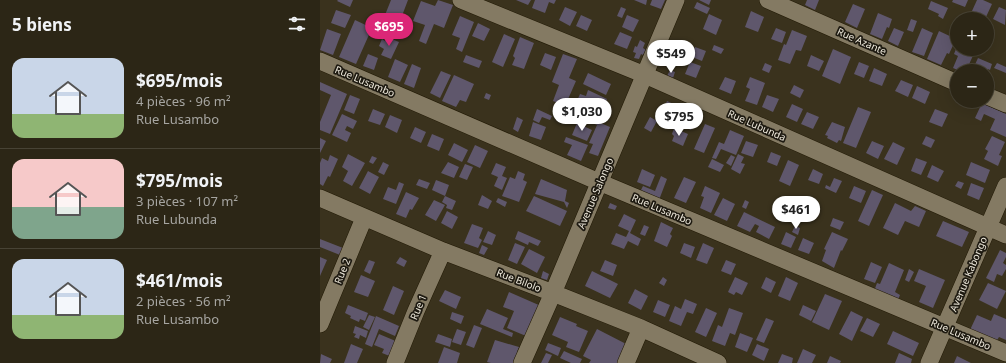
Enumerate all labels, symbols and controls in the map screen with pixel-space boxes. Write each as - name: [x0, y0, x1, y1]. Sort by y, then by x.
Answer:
- map controls: [950, 12, 994, 108]
- button: +: [950, 12, 994, 56]
- text: 5 biens: [12, 13, 72, 36]
- icon: filters: [286, 13, 308, 35]
- pin: $695: [365, 13, 413, 47]
- text: $695: [374, 17, 404, 35]
- street label: Rue Azante: [835, 24, 889, 58]
- pin: $549: [647, 40, 695, 74]
- text: $549: [656, 44, 686, 62]
- street label: Rue Lusambo: [333, 62, 397, 100]
- button: −: [950, 64, 994, 108]
- text: $695/mois: [136, 69, 223, 92]
- icon: home: [44, 74, 92, 122]
- text: 4 pièces · 96 m²: [136, 92, 231, 110]
- pin: $1,030: [549, 98, 615, 132]
- text: $1,030: [562, 102, 602, 120]
- pin: $795: [655, 103, 703, 137]
- street label: Rue Lubunda: [726, 106, 788, 144]
- text: $795: [664, 107, 694, 125]
- text: Rue Lusambo: [136, 110, 219, 128]
- street label: Avenue Salongo: [574, 155, 616, 231]
- text: $795/mois: [136, 169, 223, 192]
- icon: home: [44, 175, 92, 223]
- street label: Rue Lusambo: [630, 190, 694, 228]
- text: 3 pièces · 107 m²: [136, 192, 238, 210]
- pin: $461: [772, 196, 820, 230]
- text: $461: [781, 200, 811, 218]
- text: Rue Lubunda: [136, 210, 217, 228]
- street label: Avenue Kabongo: [946, 234, 990, 314]
- street label: Rue 2: [331, 256, 354, 286]
- street label: Rue Bilolo: [495, 265, 543, 295]
- text: $461/mois: [136, 269, 223, 292]
- icon: home: [44, 275, 92, 323]
- text: 2 pièces · 56 m²: [136, 292, 231, 310]
- street label: Rue 1: [406, 292, 430, 322]
- text: Rue Lusambo: [136, 310, 219, 328]
- street label: Rue Lusambo: [929, 315, 993, 353]

